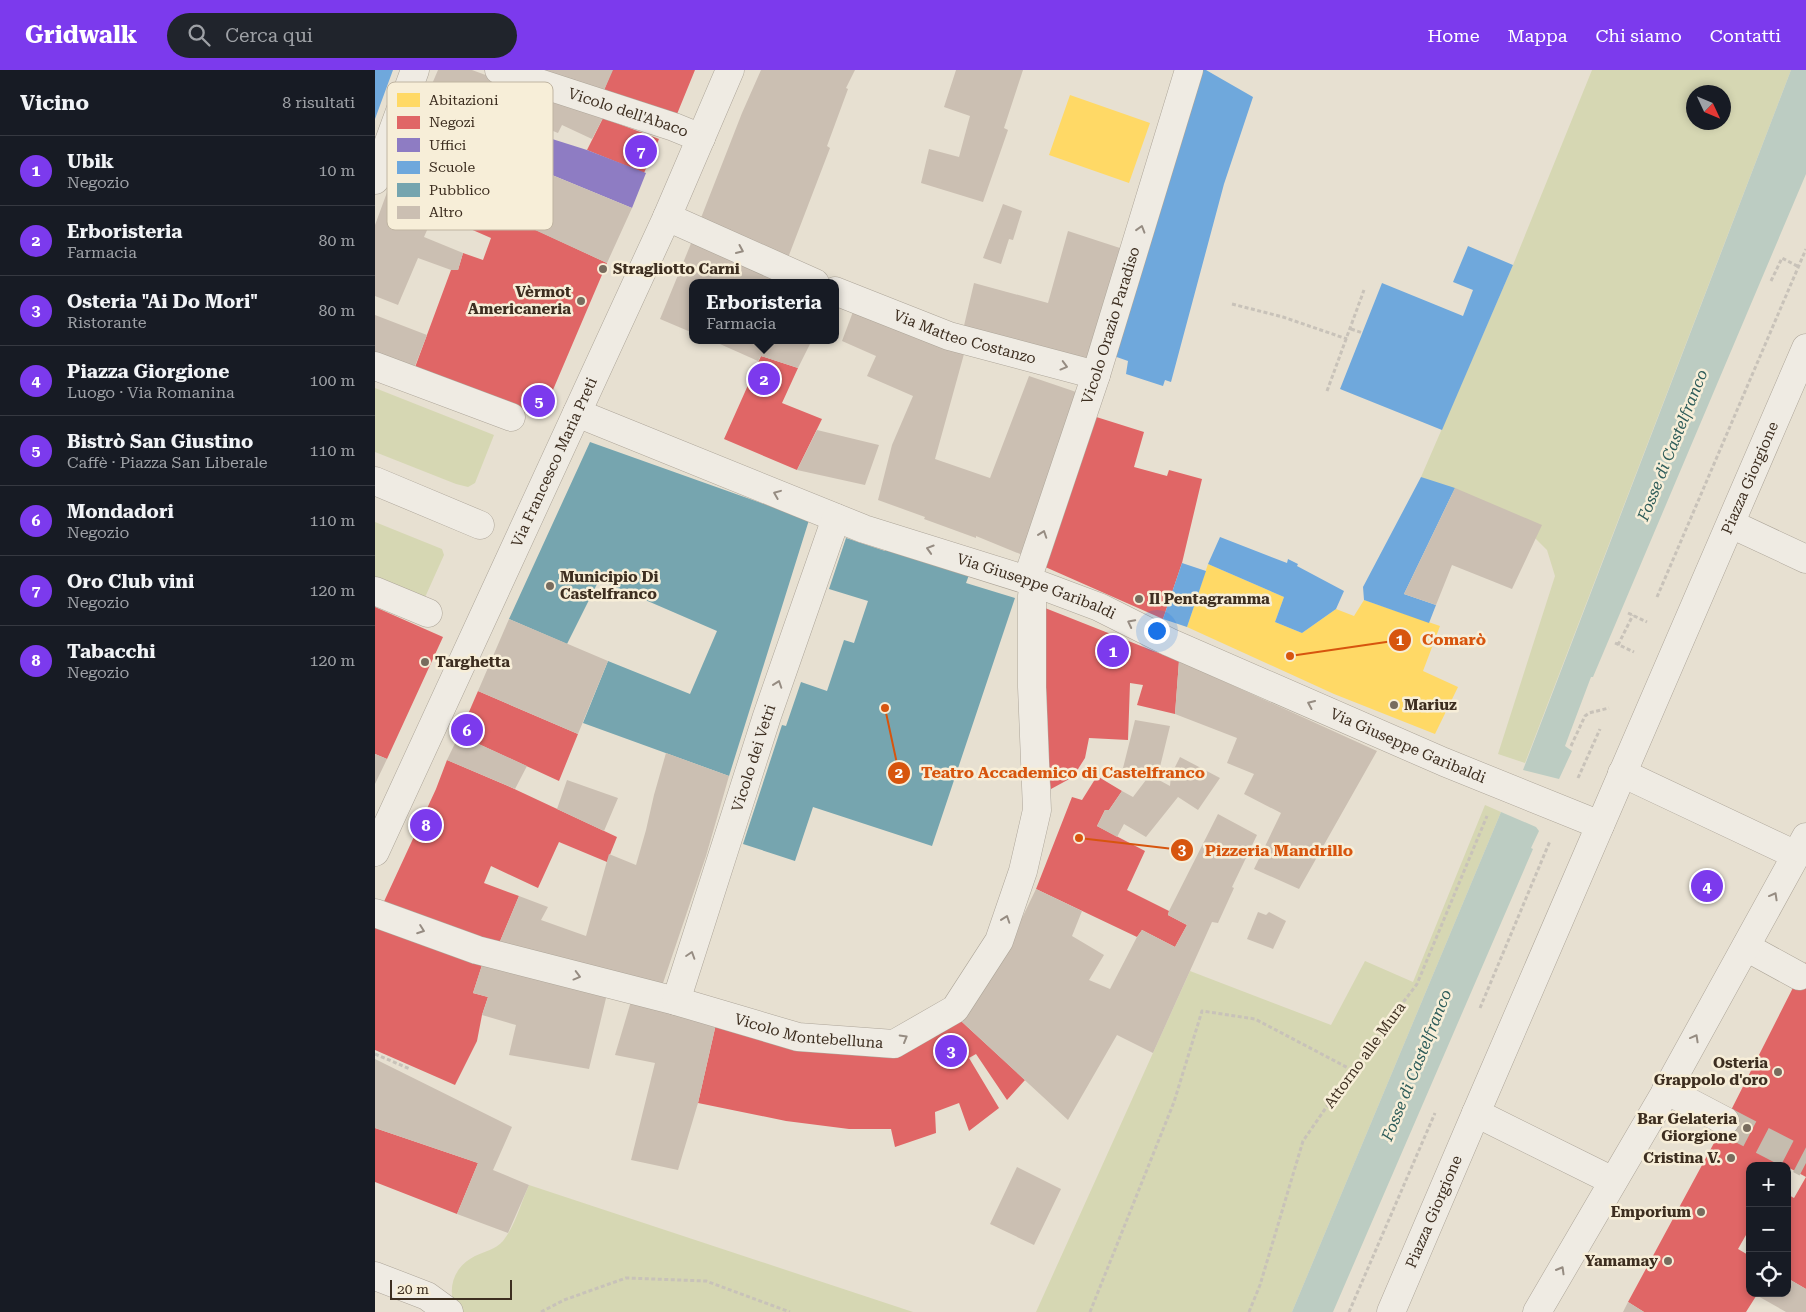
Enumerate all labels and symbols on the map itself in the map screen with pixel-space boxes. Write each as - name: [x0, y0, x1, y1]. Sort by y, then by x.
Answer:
- legend: [387, 82, 553, 230]
- street label: Vicolo dell'Abaco: [566, 84, 691, 141]
- north arrow: [1686, 85, 1731, 130]
- text: Abitazioni: [429, 92, 499, 108]
- text: Negozi: [429, 114, 475, 130]
- pin: 7: [625, 132, 657, 170]
- text: Uffici: [429, 137, 467, 153]
- text: Scuole: [429, 159, 475, 175]
- text: Pubblico: [429, 182, 490, 198]
- text: Altro: [429, 204, 463, 220]
- one-way arrow: [1135, 226, 1145, 234]
- one-way arrow: [735, 243, 744, 254]
- street label: Vicolo Orazio Paradiso: [1078, 245, 1144, 406]
- place label: Stragliotto Carni: [613, 260, 740, 278]
- marker: Stragliotto Carni: [597, 263, 609, 275]
- place label: Vèrmot Americaneria: [468, 283, 571, 318]
- marker: Vèrmot Americaneria: [575, 295, 587, 307]
- street label: Via Matteo Costanzo: [891, 306, 1038, 368]
- pin: 2: [748, 360, 780, 398]
- one-way arrow: [1060, 360, 1068, 371]
- water label: Fosse di Castelfranco: [1633, 367, 1712, 525]
- street label: Via Francesco Maria Preti: [507, 374, 601, 550]
- pin: 5: [523, 382, 555, 420]
- street label: Piazza Giorgione: [1718, 419, 1782, 537]
- one-way arrow: [773, 489, 782, 500]
- one-way arrow: [1037, 530, 1047, 539]
- one-way arrow: [926, 545, 934, 555]
- street label: Via Giuseppe Garibaldi: [954, 550, 1119, 623]
- place label: Municipio Di Castelfranco: [560, 568, 659, 603]
- marker: Municipio Di Castelfranco: [544, 580, 556, 592]
- place label: Il Pentagramma: [1149, 590, 1270, 608]
- marker: Il Pentagramma: [1133, 593, 1145, 605]
- your location: [1144, 618, 1170, 644]
- one-way arrow: [1127, 619, 1136, 630]
- callout: Comarò: [1387, 624, 1496, 655]
- text: Comarò: [1422, 630, 1486, 649]
- text: 1: [1396, 631, 1405, 649]
- pin: 1: [1097, 632, 1129, 670]
- place label: Targhetta: [435, 653, 510, 671]
- marker: Targhetta: [419, 656, 431, 668]
- one-way arrow: [772, 680, 782, 688]
- place label: Mariuz: [1404, 696, 1457, 714]
- marker: Mariuz: [1388, 699, 1400, 711]
- one-way arrow: [1307, 700, 1316, 711]
- street label: Vicolo dei Vetri: [728, 702, 779, 814]
- street label: Via Giuseppe Garibaldi: [1327, 704, 1489, 787]
- pin: 6: [451, 711, 483, 749]
- callout: Teatro Accademico di Castelfranco: [886, 757, 1215, 788]
- text: Teatro Accademico di Castelfranco: [921, 763, 1205, 782]
- text: 2: [895, 764, 903, 782]
- pin: 8: [410, 806, 442, 844]
- callout: Pizzeria Mandrillo: [1170, 835, 1363, 866]
- text: 3: [1178, 841, 1187, 859]
- text: Pizzeria Mandrillo: [1205, 841, 1353, 860]
- pin: 4: [1691, 867, 1723, 905]
- one-way arrow: [1767, 892, 1777, 901]
- one-way arrow: [1000, 915, 1010, 924]
- one-way arrow: [416, 924, 425, 934]
- one-way arrow: [685, 951, 695, 960]
- one-way arrow: [572, 970, 580, 980]
- water label: Fosse di Castelfranco: [1377, 987, 1456, 1145]
- street label: Attorno alle Mura: [1320, 998, 1410, 1112]
- street label: Vicolo Montebelluna: [732, 1010, 884, 1052]
- pin: 3: [935, 1032, 967, 1070]
- one-way arrow: [898, 1035, 907, 1045]
- one-way arrow: [1688, 1035, 1698, 1044]
- place label: Osteria Grappolo d'oro: [1654, 1054, 1768, 1089]
- marker: Osteria Grappolo d'oro: [1772, 1066, 1784, 1078]
- place label: Bar Gelateria Giorgione: [1637, 1110, 1737, 1145]
- marker: Bar Gelateria Giorgione: [1741, 1122, 1753, 1134]
- place label: Cristina V.: [1643, 1149, 1721, 1167]
- marker: Cristina V.: [1725, 1152, 1737, 1164]
- street label: Piazza Giorgione: [1402, 1153, 1466, 1271]
- place label: Emporium: [1611, 1203, 1692, 1221]
- marker: Emporium: [1695, 1206, 1707, 1218]
- place label: Yamamay: [1585, 1252, 1658, 1270]
- marker: Yamamay: [1662, 1255, 1674, 1267]
- one-way arrow: [1555, 1266, 1565, 1275]
- scale bar: [390, 1277, 513, 1300]

